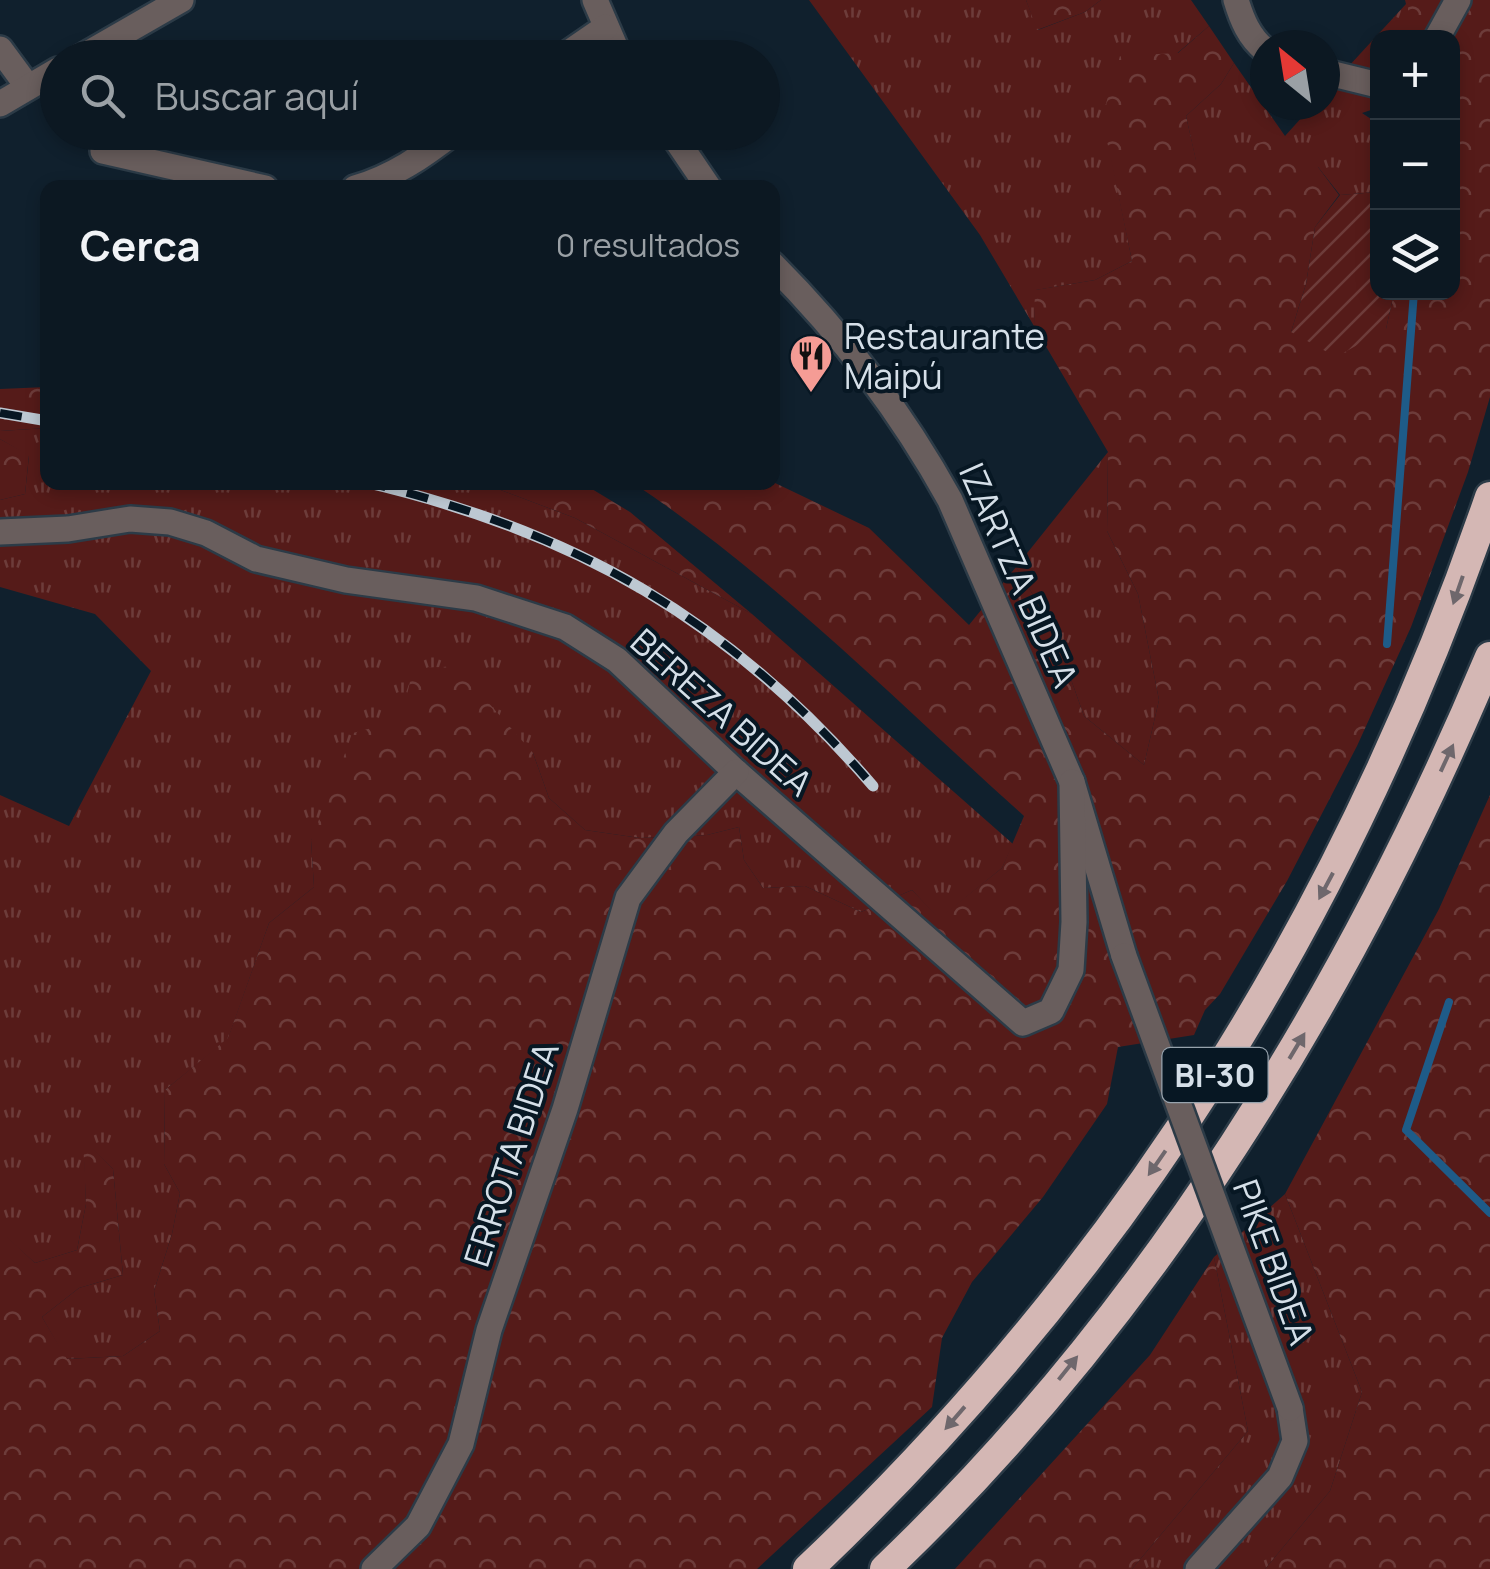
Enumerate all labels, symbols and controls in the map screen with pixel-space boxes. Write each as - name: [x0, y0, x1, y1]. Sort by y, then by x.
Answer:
- north arrow: [1250, 30, 1340, 120]
- map controls: [1370, 30, 1460, 300]
- button: +: [1370, 30, 1460, 120]
- search box: [40, 40, 780, 150]
- icon: search: [75, 68, 130, 123]
- text: Buscar aquí: [155, 69, 359, 121]
- button: −: [1370, 120, 1460, 210]
- button: layers: [1370, 210, 1460, 300]
- text: Cerca: [80, 216, 201, 274]
- text: 0 resultados: [556, 223, 740, 267]
- place label: Restaurante Maipú: [844, 312, 1045, 400]
- restaurant icon: Restaurante Maipú: [788, 333, 834, 394]
- street label: IZARTZA BIDEA: [948, 455, 1090, 695]
- one-way arrow: [1450, 575, 1465, 605]
- street label: BEREZA BIDEA: [621, 617, 823, 807]
- one-way arrow: [1438, 743, 1455, 772]
- one-way arrow: [1317, 872, 1334, 901]
- one-way arrow: [1288, 1032, 1305, 1060]
- street label: ERROTA BIDEA: [452, 1036, 570, 1272]
- road number: BI-30: [1162, 1048, 1268, 1102]
- one-way arrow: [1148, 1150, 1167, 1177]
- street label: PIKE BIDEA: [1222, 1173, 1326, 1351]
- one-way arrow: [1057, 1355, 1078, 1380]
- one-way arrow: [945, 1406, 967, 1431]

